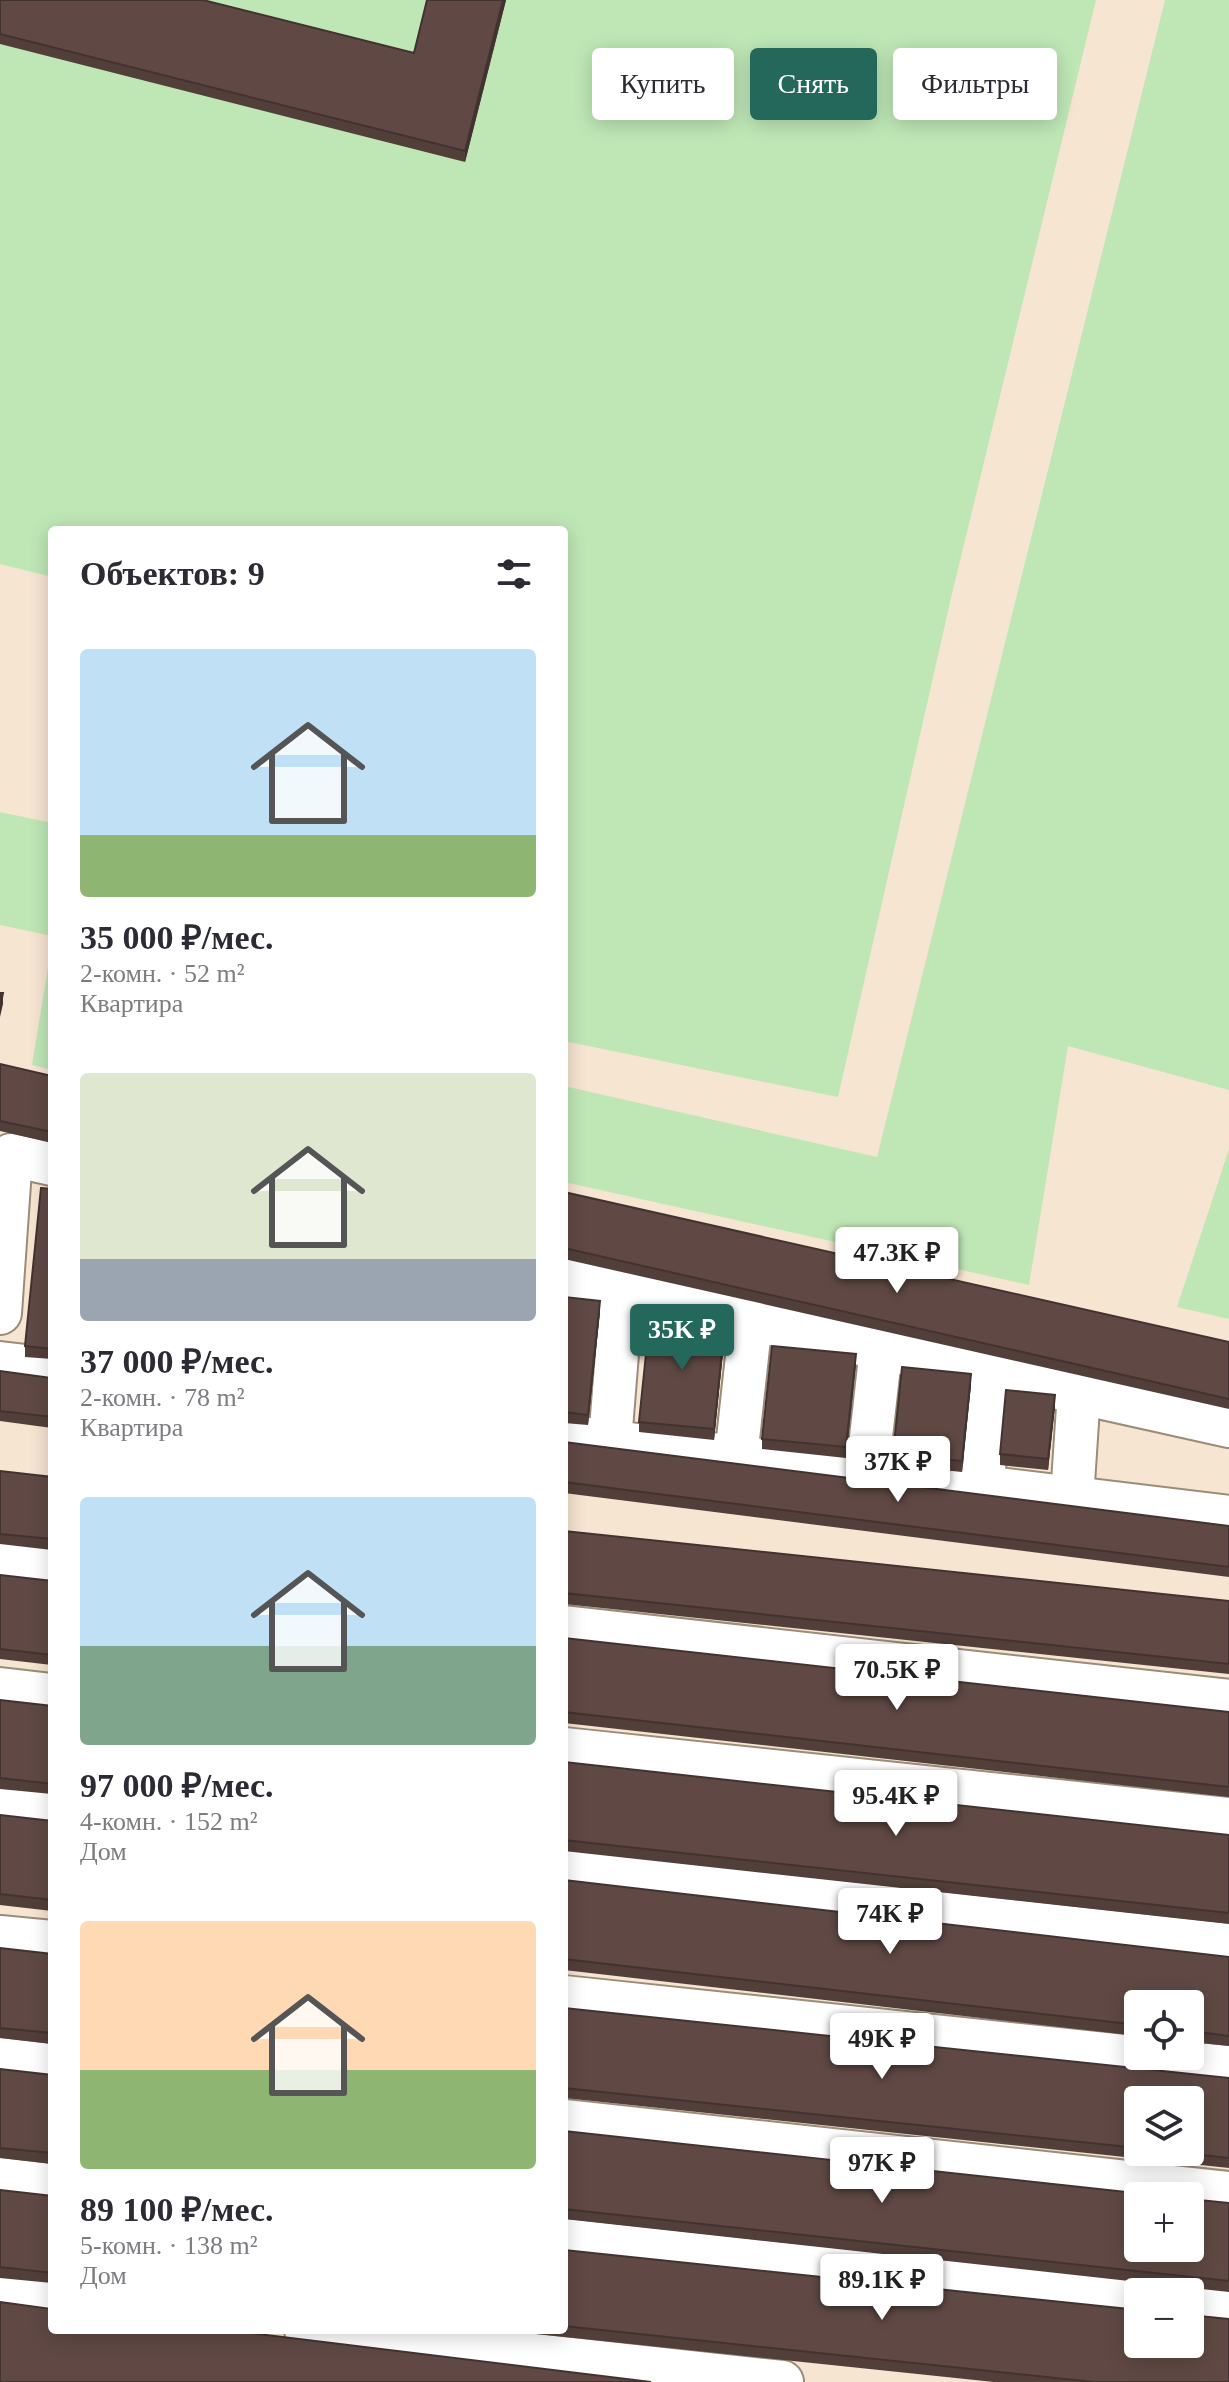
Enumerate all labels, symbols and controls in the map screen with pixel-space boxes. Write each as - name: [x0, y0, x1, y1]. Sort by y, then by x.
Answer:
- chip: Купить: [592, 48, 734, 120]
- chip: Снять: [750, 48, 877, 120]
- chip: Фильтры: [893, 48, 1057, 120]
- icon: filters: [492, 552, 536, 596]
- text: Объектов: 9: [80, 555, 265, 592]
- icon: home: [236, 701, 380, 845]
- text: 35 000 ₽/мес.: [80, 919, 274, 956]
- text: 2-комн. · 52 m²: [80, 959, 245, 988]
- text: Квартира: [80, 989, 183, 1018]
- icon: home: [236, 1125, 380, 1269]
- pin: 47.3K ₽: [823, 1227, 971, 1295]
- text: 47.3K ₽: [853, 1238, 941, 1267]
- pin: 35K ₽: [626, 1304, 738, 1372]
- text: 35K ₽: [648, 1315, 716, 1344]
- text: 37 000 ₽/мес.: [80, 1343, 274, 1380]
- text: 2-комн. · 78 m²: [80, 1383, 245, 1412]
- text: Квартира: [80, 1413, 183, 1442]
- pin: 37K ₽: [842, 1436, 954, 1504]
- text: 37K ₽: [864, 1447, 932, 1476]
- icon: home: [236, 1549, 380, 1693]
- pin: 70.5K ₽: [823, 1644, 971, 1712]
- text: 70.5K ₽: [853, 1655, 941, 1684]
- text: 97 000 ₽/мес.: [80, 1767, 274, 1804]
- pin: 95.4K ₽: [822, 1770, 970, 1838]
- text: 95.4K ₽: [852, 1781, 940, 1810]
- text: 4-комн. · 152 m²: [80, 1807, 258, 1836]
- text: Дом: [80, 1837, 127, 1866]
- pin: 74K ₽: [834, 1888, 946, 1956]
- text: 74K ₽: [856, 1899, 924, 1928]
- icon: home: [236, 1973, 380, 2117]
- map controls: [1124, 1990, 1204, 2358]
- button: locate: [1124, 1990, 1204, 2070]
- pin: 49K ₽: [826, 2013, 938, 2081]
- text: 49K ₽: [848, 2024, 916, 2053]
- button: layers: [1124, 2086, 1204, 2166]
- pin: 97K ₽: [826, 2137, 938, 2205]
- text: 97K ₽: [848, 2148, 916, 2177]
- button: +: [1124, 2182, 1204, 2262]
- text: 89 100 ₽/мес.: [80, 2191, 274, 2228]
- text: 5-комн. · 138 m²: [80, 2231, 258, 2260]
- pin: 89.1K ₽: [808, 2254, 956, 2322]
- text: Дом: [80, 2261, 127, 2290]
- text: 89.1K ₽: [838, 2265, 926, 2294]
- button: −: [1124, 2278, 1204, 2358]

